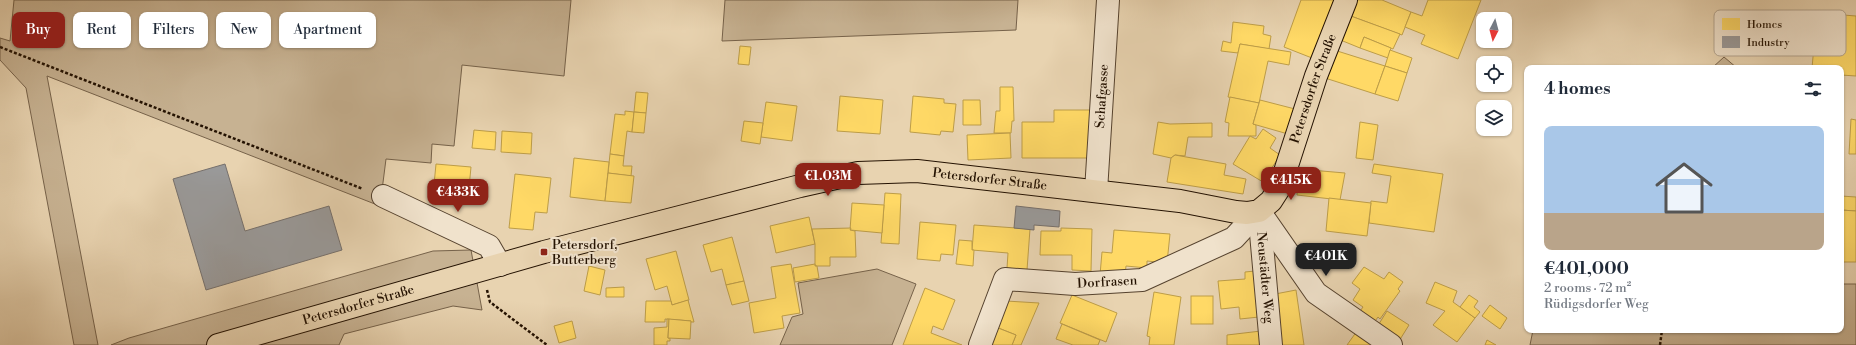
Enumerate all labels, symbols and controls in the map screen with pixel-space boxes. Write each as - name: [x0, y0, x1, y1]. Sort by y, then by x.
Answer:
- legend: [1714, 10, 1846, 56]
- chip: Buy: [12, 12, 65, 48]
- chip: Rent: [73, 12, 131, 48]
- chip: Filters: [139, 12, 208, 48]
- chip: New: [216, 12, 271, 48]
- chip: Apartment: [279, 12, 376, 48]
- north arrow: [1476, 12, 1512, 48]
- map controls: [1476, 12, 1512, 136]
- text: Homes: [1747, 18, 1782, 32]
- street label: Petersdorfer Straße: [1287, 31, 1340, 145]
- text: Industry: [1747, 36, 1790, 50]
- button: locate: [1476, 56, 1512, 92]
- street label: Schafgasse: [1092, 63, 1112, 129]
- text: 4 homes: [1544, 78, 1611, 100]
- icon: filters: [1802, 78, 1824, 100]
- button: layers: [1476, 100, 1512, 136]
- icon: home: [1648, 152, 1720, 224]
- pin: €1.03M: [795, 163, 861, 197]
- street label: Petersdorfer Straße: [932, 165, 1048, 194]
- pin: €415K: [1263, 167, 1319, 201]
- text: €1.03M: [804, 168, 852, 184]
- text: €415K: [1270, 172, 1312, 188]
- pin: €433K: [430, 179, 486, 213]
- text: €433K: [436, 184, 480, 200]
- street label: Neustädter Weg: [1253, 231, 1277, 324]
- place label: Petersdorf, Butterberg: [551, 237, 618, 268]
- pin: €401K: [1298, 243, 1354, 277]
- marker: Petersdorf, Butterberg: [539, 247, 549, 257]
- text: €401K: [1305, 248, 1348, 264]
- text: €401,000: [1544, 258, 1629, 280]
- street label: Dorfrasen: [1077, 272, 1138, 292]
- text: 2 rooms · 72 m²: [1544, 280, 1631, 296]
- street label: Petersdorfer Straße: [301, 281, 416, 328]
- text: Rüdigsdorfer Weg: [1544, 296, 1649, 312]

